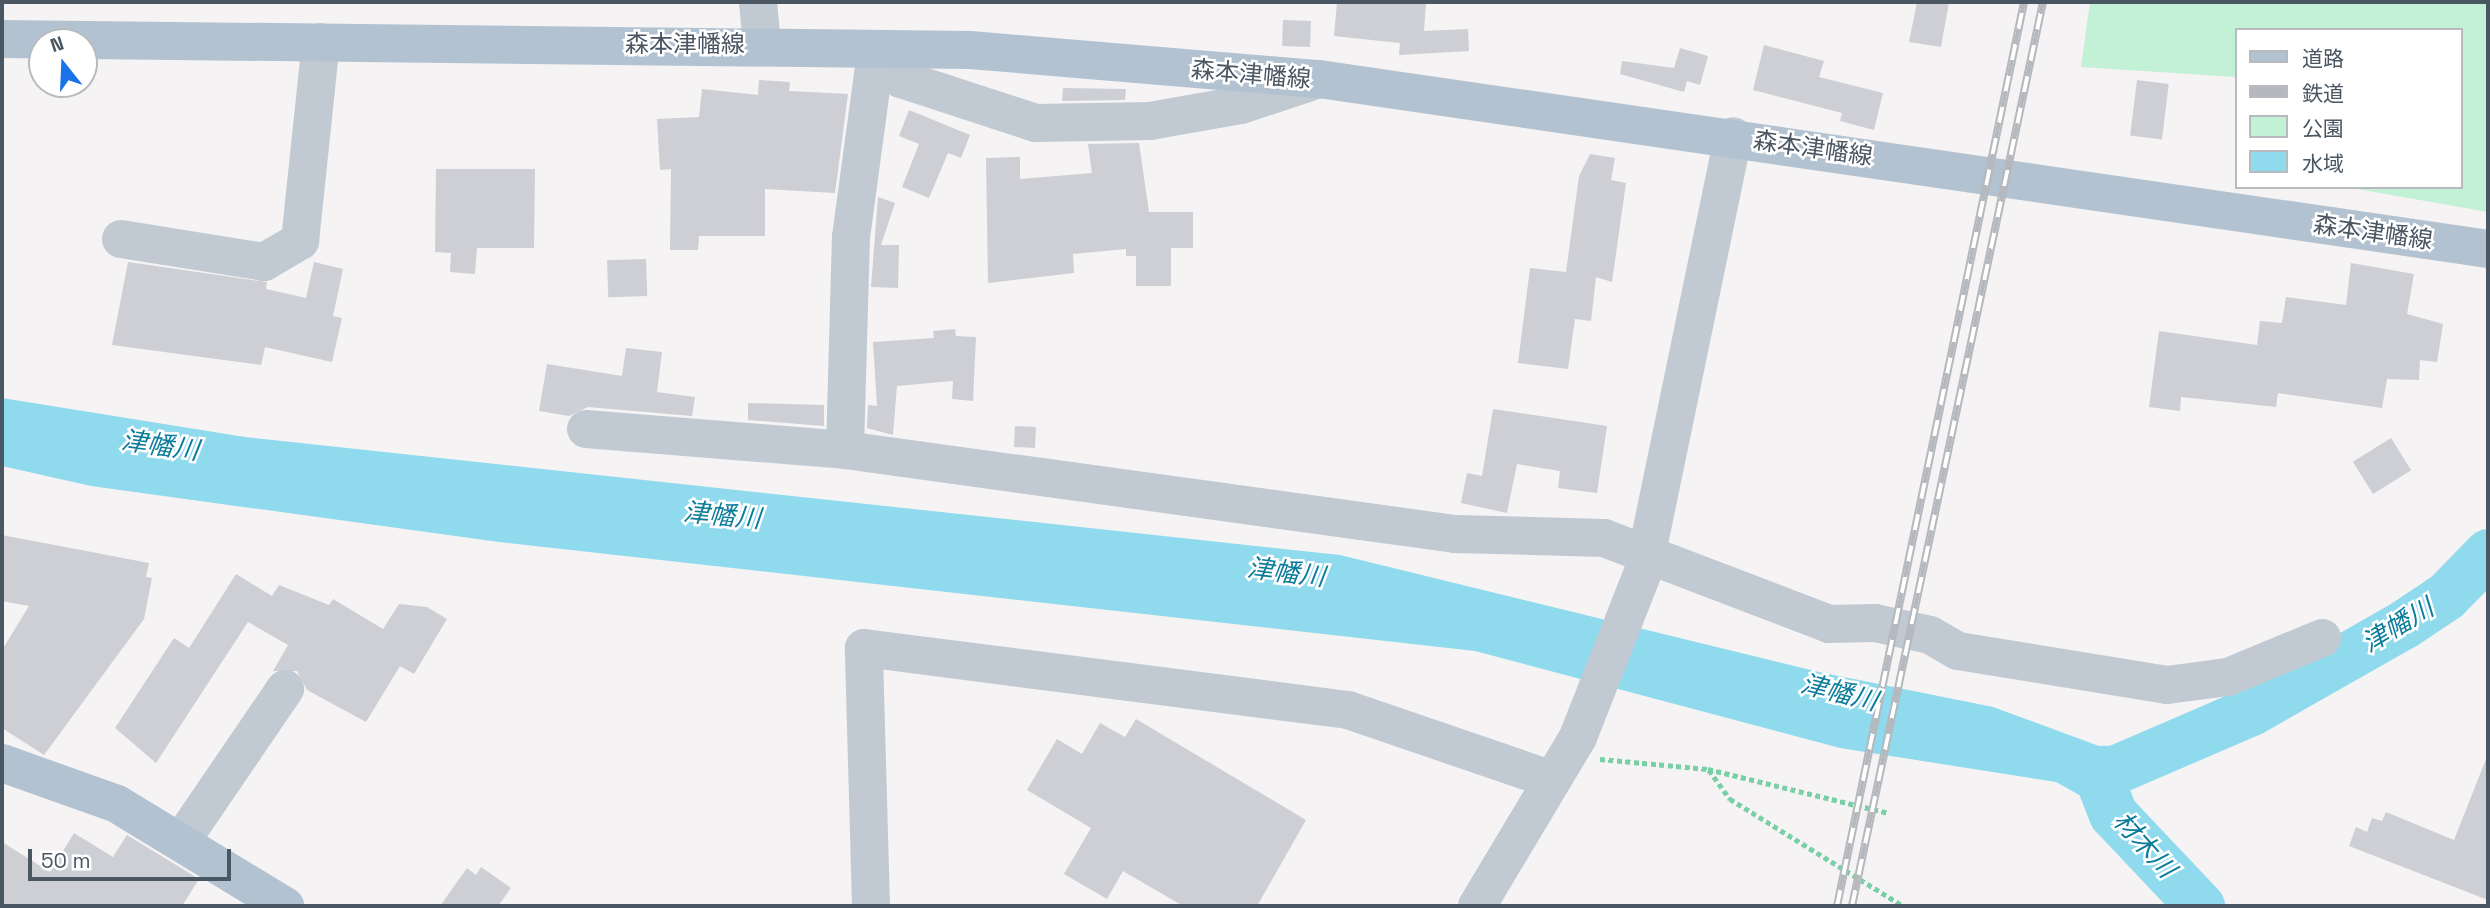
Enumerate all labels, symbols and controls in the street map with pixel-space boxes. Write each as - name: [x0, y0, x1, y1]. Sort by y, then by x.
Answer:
- north arrow: [28, 28, 98, 98]
- legend: [2234, 28, 2462, 189]
- street label: 森本津幡線: [625, 30, 745, 58]
- text: N: [47, 31, 67, 58]
- text: 道路: [2302, 45, 2344, 72]
- street label: 森本津幡線: [1190, 54, 1312, 94]
- text: 鉄道: [2302, 80, 2344, 107]
- text: 公園: [2302, 115, 2344, 142]
- street label: 森本津幡線: [1752, 125, 1874, 171]
- text: 水域: [2302, 150, 2344, 177]
- street label: 森本津幡線: [2312, 209, 2434, 255]
- water label: 津幡川: [119, 425, 201, 467]
- water label: 津幡川: [682, 497, 762, 535]
- water label: 津幡川: [1245, 553, 1327, 593]
- water label: 津幡川: [2357, 593, 2439, 659]
- water label: 津幡川: [1797, 668, 1881, 718]
- water label: 材木川: [2106, 806, 2182, 884]
- scale bar: [32, 834, 234, 878]
- text: 50 m: [41, 847, 91, 874]

